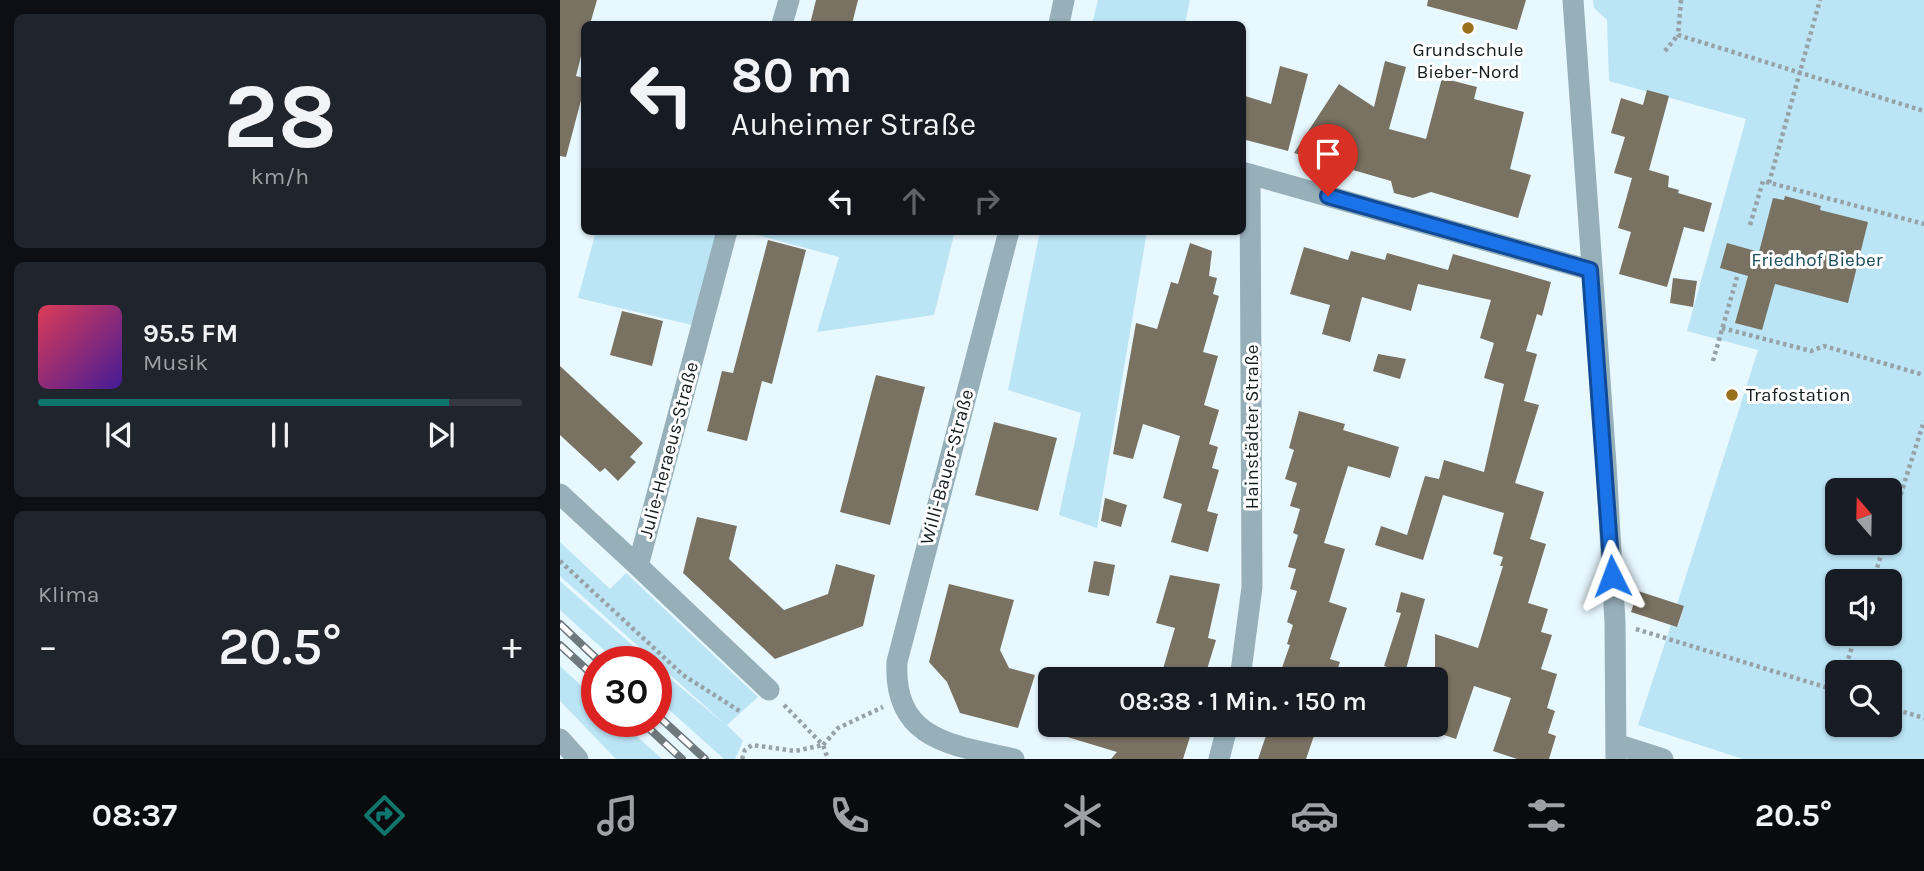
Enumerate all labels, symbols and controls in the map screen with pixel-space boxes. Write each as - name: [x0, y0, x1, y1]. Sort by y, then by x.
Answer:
- marker: Grundschule Bieber-Nord: [1460, 20, 1476, 36]
- place label: Grundschule Bieber-Nord: [1412, 39, 1524, 83]
- text: 80 m: [731, 47, 853, 104]
- icon: left: [616, 49, 707, 140]
- text: 28: [223, 64, 337, 170]
- text: Auheimer Straße: [731, 106, 976, 143]
- pin: [1298, 124, 1358, 196]
- icon: arrive: [1309, 135, 1347, 173]
- text: km/h: [251, 163, 309, 190]
- icon: left: [822, 182, 860, 220]
- icon: ahead: [895, 182, 933, 220]
- icon: right: [968, 182, 1006, 220]
- park label: Friedhof Bieber: [1751, 249, 1883, 271]
- text: 95.5 FM: [143, 318, 238, 349]
- street label: Hainstädter Straße: [1241, 345, 1263, 509]
- text: Musik: [143, 349, 208, 376]
- street label: Julie-Heraeus-Straße: [635, 359, 703, 541]
- place label: Trafostation: [1746, 384, 1851, 406]
- street label: Willi-Bauer-Straße: [916, 387, 978, 547]
- marker: Trafostation: [1724, 387, 1740, 403]
- icon: previous: [100, 416, 138, 454]
- icon: pause: [261, 416, 299, 454]
- icon: next: [422, 416, 460, 454]
- north arrow: [1825, 478, 1902, 555]
- map controls: [1825, 478, 1902, 737]
- position arrow: [1575, 539, 1649, 613]
- button: sound: [1825, 569, 1902, 646]
- text: Klima: [38, 581, 99, 608]
- text: 20.5°: [218, 616, 342, 677]
- text: −: [38, 624, 58, 669]
- text: +: [502, 624, 522, 669]
- speed limit sign: 30: [581, 646, 672, 737]
- button: search: [1825, 660, 1902, 737]
- text: 08:38 · 1 Min. · 150 m: [1119, 686, 1367, 717]
- icon: directions: [360, 791, 409, 840]
- icon: music: [593, 791, 642, 840]
- icon: phone: [825, 791, 874, 840]
- icon: climate: [1058, 791, 1107, 840]
- icon: car: [1290, 791, 1339, 840]
- icon: filters: [1522, 791, 1571, 840]
- text: 08:37: [92, 797, 177, 834]
- text: 20.5°: [1755, 797, 1832, 834]

